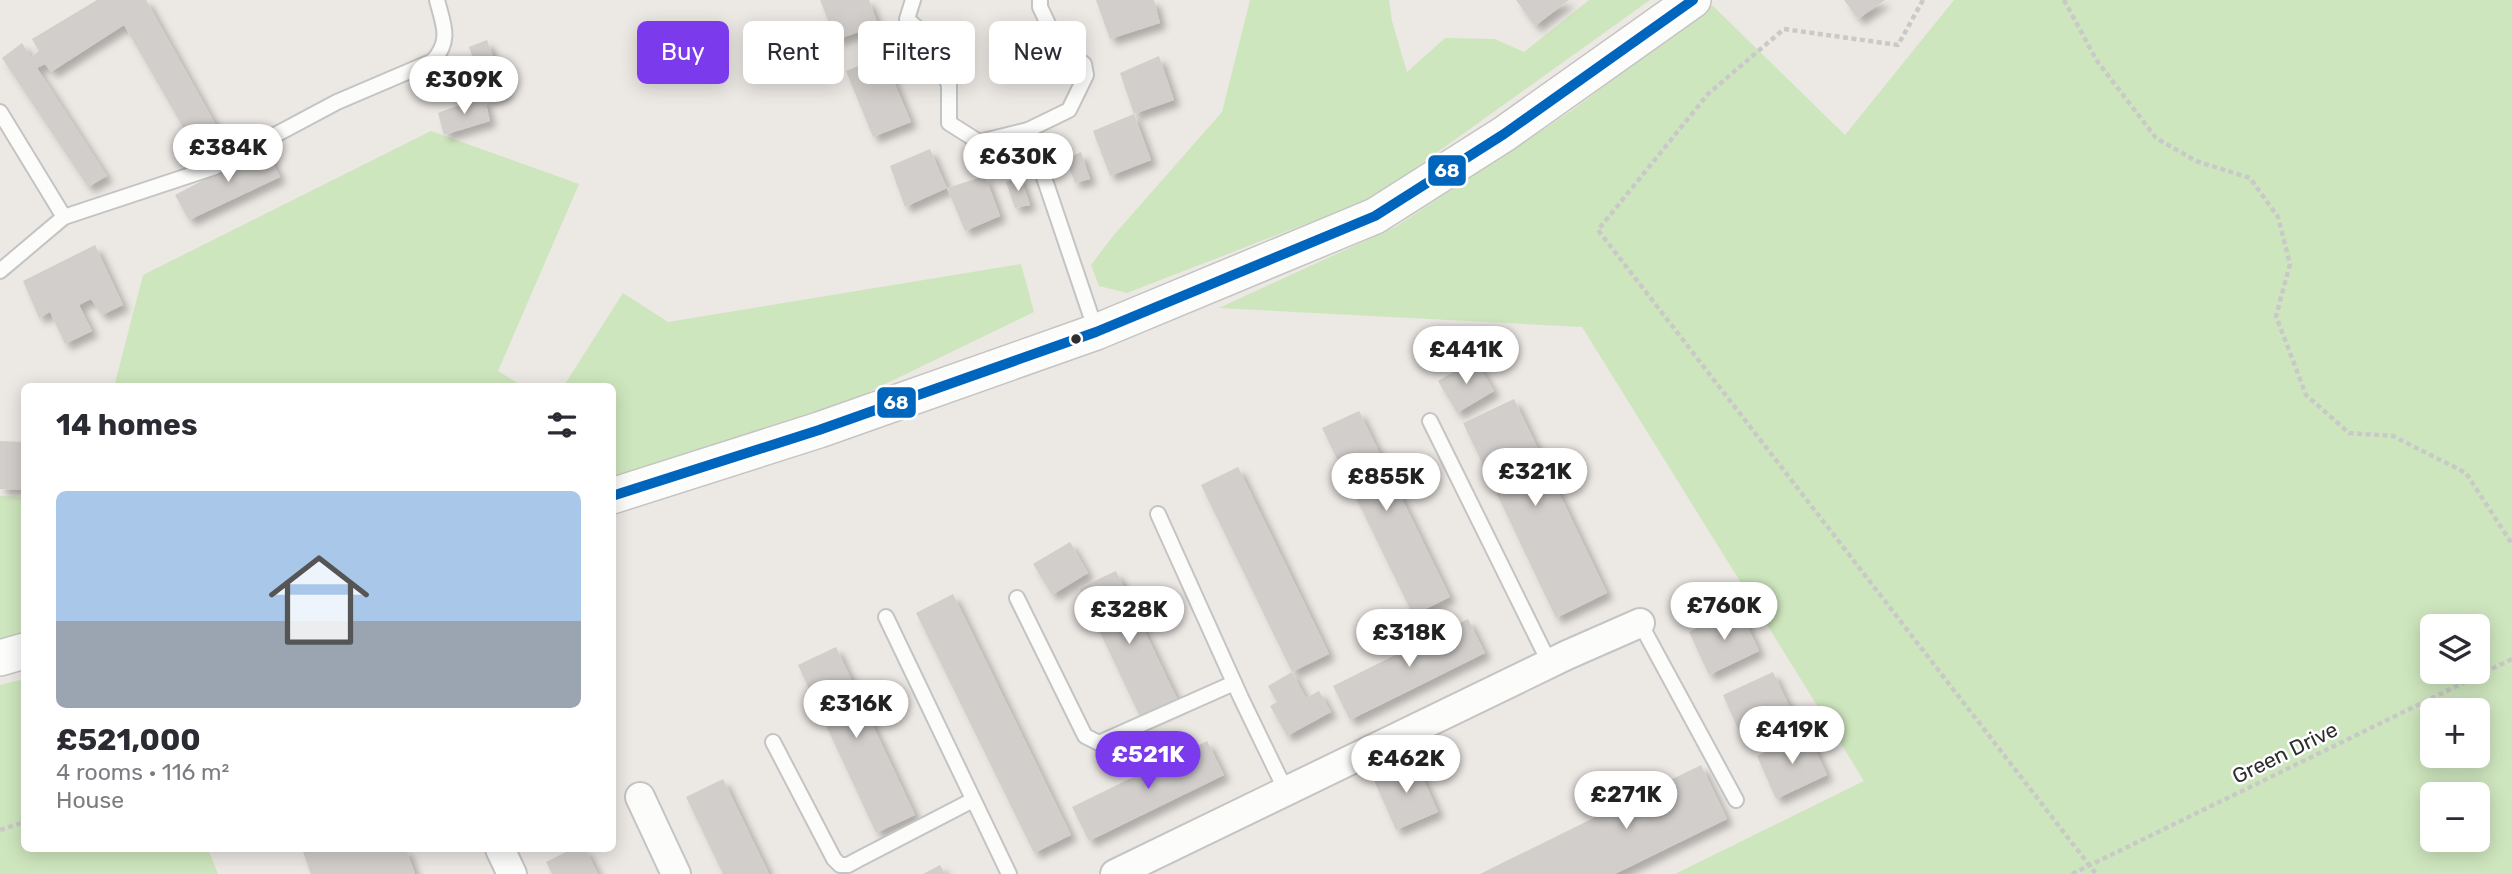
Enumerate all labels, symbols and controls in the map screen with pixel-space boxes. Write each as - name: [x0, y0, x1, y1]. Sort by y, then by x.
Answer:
- chip: Buy: [637, 21, 729, 84]
- chip: Rent: [743, 21, 844, 84]
- chip: Filters: [858, 21, 975, 84]
- chip: New: [989, 21, 1086, 84]
- pin: £309K: [415, 57, 513, 116]
- text: £309K: [425, 65, 503, 93]
- pin: £384K: [179, 124, 277, 184]
- text: £384K: [189, 133, 267, 161]
- pin: £630K: [969, 134, 1067, 193]
- text: £630K: [979, 142, 1057, 170]
- line badge: 68: [1427, 154, 1467, 187]
- text: 68: [1434, 159, 1460, 182]
- pin: £441K: [1417, 326, 1515, 386]
- unlabelled marker: [1069, 332, 1083, 346]
- text: £441K: [1429, 335, 1503, 363]
- line badge: 68: [876, 386, 917, 419]
- text: 68: [883, 391, 909, 414]
- icon: filters: [543, 406, 581, 444]
- text: 14 homes: [56, 407, 198, 443]
- pin: £321K: [1486, 448, 1584, 508]
- pin: £855K: [1337, 454, 1435, 513]
- text: £321K: [1498, 457, 1572, 485]
- text: £855K: [1347, 462, 1425, 490]
- icon: home: [256, 537, 382, 663]
- pin: £760K: [1675, 582, 1773, 642]
- pin: £328K: [1080, 586, 1178, 646]
- text: £760K: [1686, 591, 1762, 619]
- text: £328K: [1090, 595, 1168, 623]
- pin: £318K: [1360, 610, 1458, 669]
- map controls: [2420, 614, 2490, 852]
- button: layers: [2420, 614, 2490, 684]
- text: £318K: [1372, 618, 1446, 646]
- pin: £316K: [807, 680, 905, 740]
- text: £316K: [819, 689, 893, 717]
- button: +: [2420, 698, 2490, 768]
- pin: £419K: [1743, 706, 1841, 766]
- text: £419K: [1755, 715, 1829, 743]
- street label: Green Drive: [2228, 716, 2341, 789]
- text: £521,000: [56, 722, 201, 758]
- pin: £521K: [1099, 732, 1197, 791]
- pin: £462K: [1357, 736, 1455, 795]
- text: £521K: [1111, 740, 1185, 768]
- text: £462K: [1367, 744, 1445, 772]
- text: 4 rooms · 116 m²: [56, 758, 229, 786]
- pin: £271K: [1577, 772, 1675, 831]
- text: £271K: [1590, 780, 1662, 808]
- button: −: [2420, 782, 2490, 852]
- text: House: [56, 786, 124, 814]

